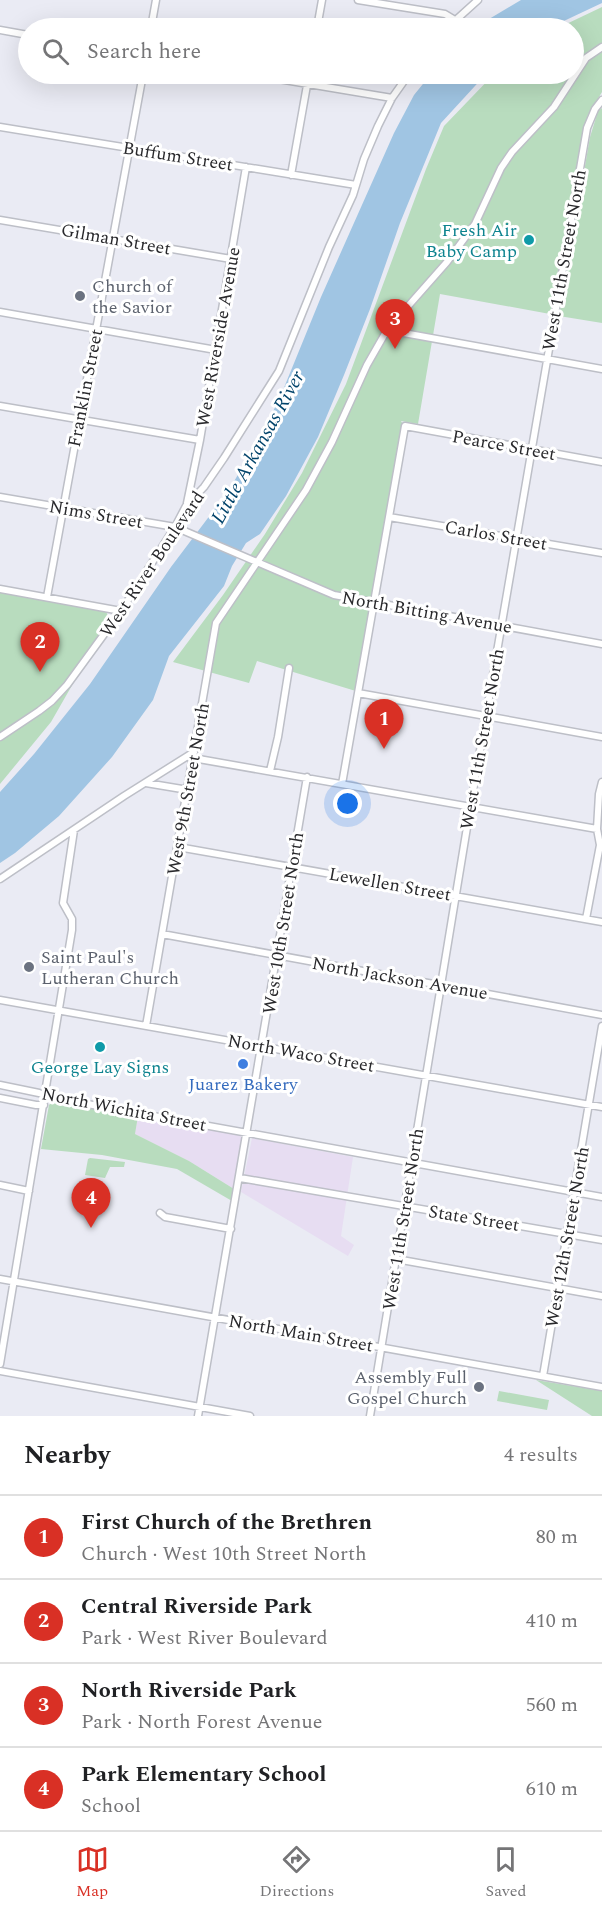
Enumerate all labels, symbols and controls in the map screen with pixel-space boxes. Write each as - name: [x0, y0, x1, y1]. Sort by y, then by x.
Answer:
- search box: [18, 18, 584, 84]
- icon: search: [39, 35, 72, 68]
- text: Search here: [87, 35, 201, 68]
- street label: Buffum Street: [121, 134, 235, 179]
- street label: West 11th Street North: [535, 167, 594, 353]
- street label: Gilman Street: [59, 217, 173, 262]
- place label: Fresh Air Baby Camp: [426, 217, 517, 265]
- marker: Fresh Air Baby Camp: [522, 233, 536, 247]
- street label: West Riverside Avenue: [189, 245, 248, 429]
- place label: Church of the Savior: [92, 273, 174, 321]
- marker: Church of the Savior: [73, 289, 87, 303]
- pin: 3: [376, 300, 414, 349]
- street label: Franklin Street: [61, 327, 110, 450]
- water label: Little Arkansas River: [203, 364, 313, 530]
- street label: Pearce Street: [450, 423, 558, 468]
- street label: West River Boulevard: [93, 486, 212, 643]
- street label: Nims Street: [47, 493, 145, 536]
- street label: Carlos Street: [443, 513, 549, 558]
- street label: North Bitting Avenue: [340, 584, 514, 641]
- pin: 2: [20, 622, 60, 672]
- street label: West 11th Street North: [453, 646, 512, 832]
- pin: 1: [364, 700, 404, 749]
- street label: West 9th Street North: [160, 701, 217, 877]
- your location: [333, 789, 362, 818]
- street label: West 10th Street North: [256, 830, 311, 1016]
- street label: Lewellen Street: [327, 860, 453, 909]
- place label: Saint Paul's Lutheran Church: [41, 944, 179, 992]
- street label: North Jackson Avenue: [310, 950, 490, 1007]
- marker: Saint Paul's Lutheran Church: [22, 960, 36, 974]
- street label: North Waco Street: [225, 1027, 377, 1080]
- marker: George Lay Signs: [93, 1040, 107, 1054]
- place label: George Lay Signs: [31, 1054, 169, 1081]
- marker: Juarez Bakery: [236, 1057, 250, 1071]
- place label: Juarez Bakery: [188, 1071, 299, 1098]
- street label: North Wichita Street: [39, 1080, 209, 1139]
- street label: West 11th Street North: [376, 1126, 431, 1312]
- street label: West 12th Street North: [538, 1144, 597, 1330]
- pin: 4: [72, 1178, 110, 1228]
- street label: State Street: [427, 1198, 521, 1239]
- street label: North Main Street: [226, 1307, 375, 1360]
- place label: Assembly Full Gospel Church: [347, 1364, 467, 1412]
- marker: Assembly Full Gospel Church: [472, 1380, 486, 1394]
- text: Nearby: [24, 1435, 110, 1475]
- text: 4 results: [504, 1440, 578, 1470]
- text: First Church of the Brethren: [81, 1506, 372, 1539]
- text: 1: [38, 1522, 49, 1552]
- text: 80 m: [536, 1522, 578, 1552]
- text: Church · West 10th Street North: [81, 1539, 367, 1569]
- text: Central Riverside Park: [81, 1590, 312, 1623]
- text: 2: [38, 1606, 49, 1636]
- text: 410 m: [526, 1606, 578, 1636]
- text: Park · West River Boulevard: [81, 1623, 328, 1653]
- text: North Riverside Park: [81, 1674, 297, 1707]
- text: 3: [38, 1690, 49, 1720]
- text: 560 m: [526, 1690, 578, 1720]
- text: Park · North Forest Avenue: [81, 1707, 322, 1737]
- text: Park Elementary School: [81, 1758, 327, 1791]
- text: 4: [38, 1774, 49, 1804]
- text: 610 m: [526, 1774, 578, 1804]
- text: School: [81, 1791, 141, 1821]
- tab: Map: [76, 1843, 109, 1903]
- tab: Directions: [260, 1843, 334, 1903]
- tab: Saved: [485, 1843, 526, 1903]

